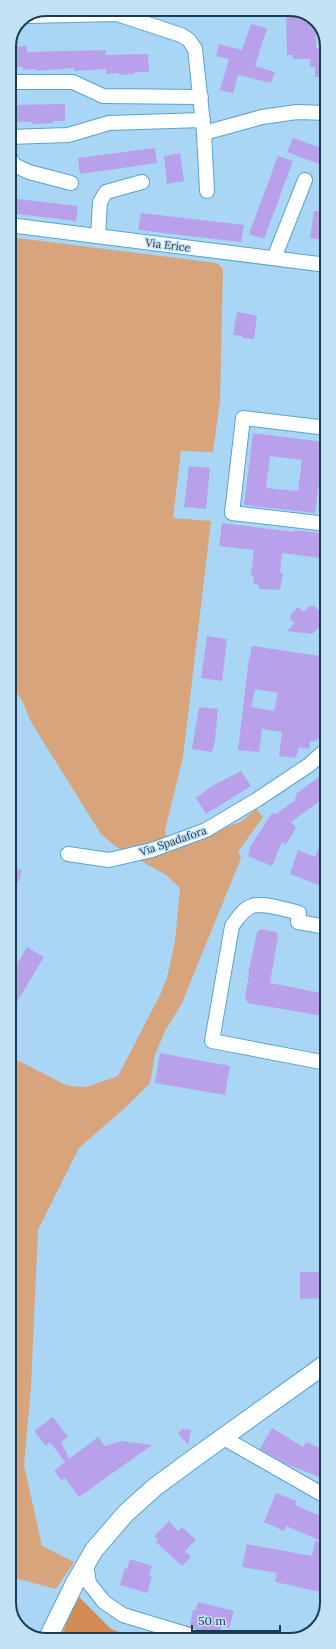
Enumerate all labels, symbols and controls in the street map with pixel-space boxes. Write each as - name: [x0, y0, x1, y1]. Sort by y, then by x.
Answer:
- street label: Via Erice: [144, 235, 191, 255]
- street label: Via Spadafora: [137, 823, 209, 859]
- scale bar: [192, 1607, 280, 1633]
- text: 50 m: [198, 1613, 226, 1628]

